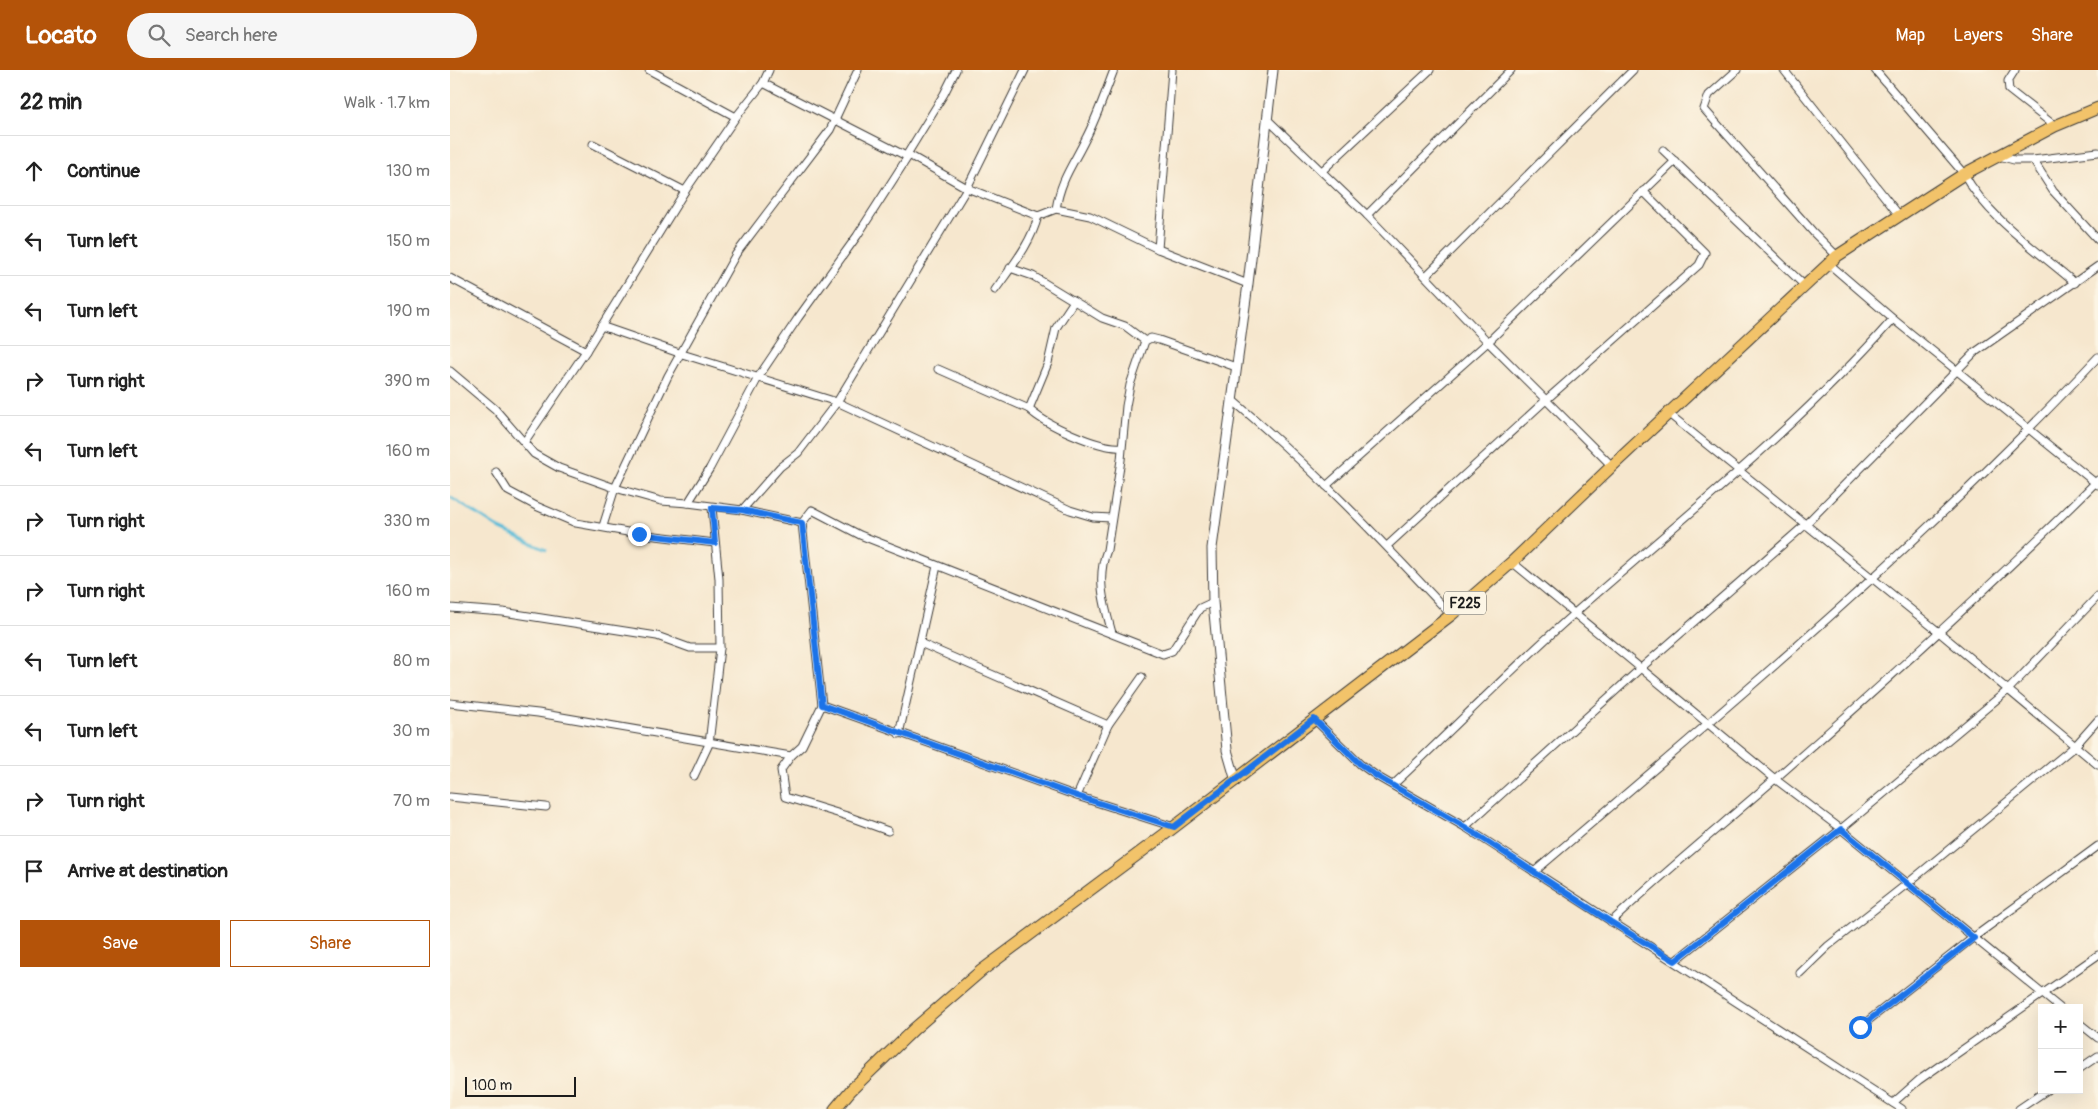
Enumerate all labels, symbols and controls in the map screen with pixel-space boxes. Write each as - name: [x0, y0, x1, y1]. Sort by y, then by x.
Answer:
- search box: [127, 13, 477, 58]
- text: Locato: [25, 21, 97, 50]
- icon: search: [145, 21, 173, 49]
- text: Search here: [185, 23, 277, 47]
- text: Map: [1896, 24, 1925, 47]
- text: Layers: [1953, 24, 2003, 47]
- text: Share: [2031, 24, 2073, 47]
- text: 22 min: [20, 89, 82, 116]
- text: Walk · 1.7 km: [344, 93, 430, 113]
- icon: ahead: [20, 157, 48, 185]
- text: Continue: [67, 159, 140, 183]
- text: 130 m: [386, 161, 430, 181]
- icon: left: [20, 227, 48, 255]
- text: Turn left: [67, 229, 137, 253]
- text: 150 m: [386, 231, 430, 251]
- icon: left: [20, 297, 48, 325]
- text: Turn left: [67, 299, 137, 323]
- text: 190 m: [387, 301, 430, 321]
- icon: right: [20, 367, 48, 395]
- text: Turn right: [67, 369, 145, 393]
- text: 390 m: [384, 371, 430, 391]
- icon: left: [20, 437, 48, 465]
- text: Turn left: [67, 439, 137, 463]
- text: 160 m: [386, 441, 430, 461]
- icon: right: [20, 507, 48, 535]
- text: Turn right: [67, 509, 145, 533]
- text: 330 m: [384, 511, 430, 531]
- route end: [628, 523, 651, 546]
- icon: right: [20, 577, 48, 605]
- text: Turn right: [67, 579, 145, 603]
- text: 160 m: [386, 581, 430, 601]
- road number: F225: [1444, 592, 1486, 614]
- icon: left: [20, 647, 48, 675]
- text: Turn left: [67, 649, 137, 673]
- text: 80 m: [393, 651, 430, 671]
- icon: left: [20, 717, 48, 745]
- text: Turn left: [67, 719, 137, 743]
- text: 30 m: [392, 721, 430, 741]
- icon: right: [20, 787, 48, 815]
- text: Turn right: [67, 789, 145, 813]
- text: 70 m: [393, 791, 430, 811]
- icon: arrive: [20, 857, 48, 885]
- text: Arrive at destination: [67, 859, 228, 883]
- button: Save: [20, 920, 220, 967]
- button: Share: [230, 920, 430, 967]
- map controls: [2038, 1004, 2083, 1094]
- button: +: [2038, 1004, 2083, 1049]
- route start: [1849, 1016, 1872, 1039]
- button: −: [2038, 1049, 2083, 1094]
- scale bar: [465, 1074, 576, 1097]
- text: 100 m: [472, 1077, 512, 1094]

